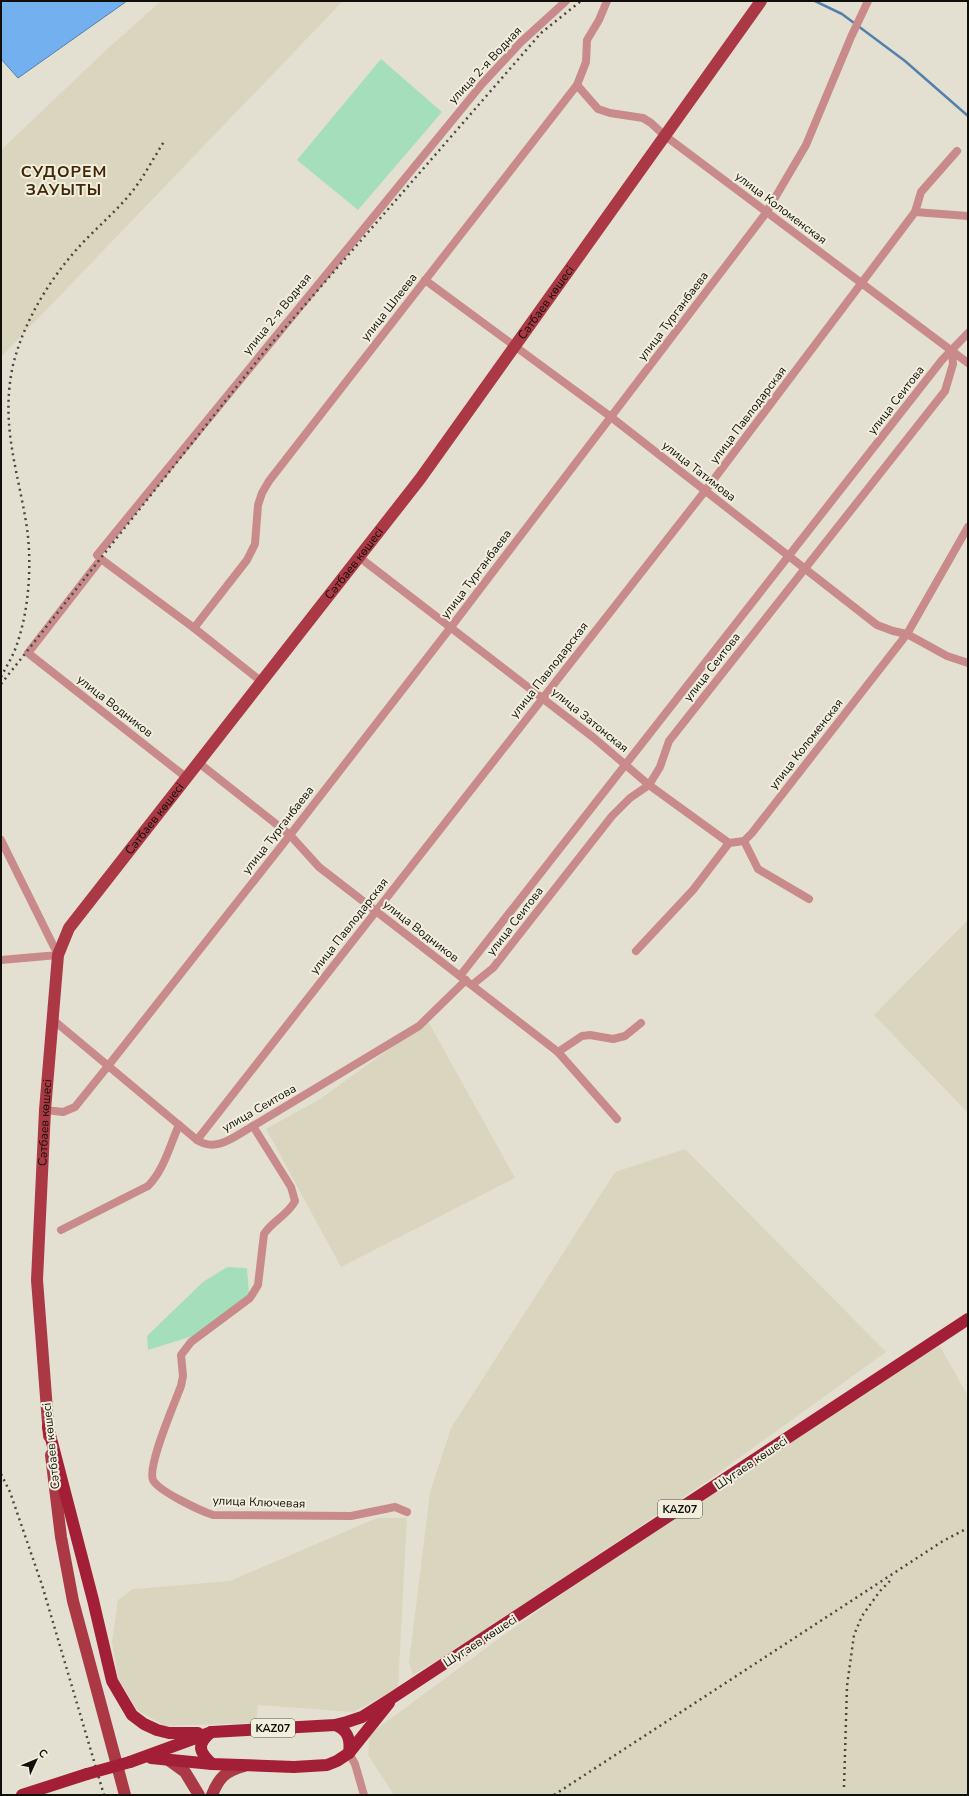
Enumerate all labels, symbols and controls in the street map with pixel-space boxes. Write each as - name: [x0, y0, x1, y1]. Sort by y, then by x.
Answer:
- street label: улица 2-я Водная: [445, 23, 525, 107]
- district label: СУДОРЕМ ЗАУЫТЫ: [21, 161, 107, 201]
- street label: улица Коломенская: [732, 168, 830, 248]
- street label: Сәтбаев көшесі: [514, 262, 578, 343]
- street label: улица Турганбаева: [634, 268, 712, 364]
- street label: улица 2-я Водная: [239, 270, 315, 358]
- street label: улица Шлеева: [357, 270, 421, 344]
- street label: улица Сеитова: [864, 362, 928, 438]
- street label: улица Павлодарская: [706, 363, 790, 467]
- street label: улица Татимова: [659, 437, 739, 505]
- street label: Сәтбаев көшесі: [321, 524, 387, 603]
- street label: улица Турганбаева: [437, 526, 515, 622]
- street label: улица Павлодарская: [506, 619, 592, 721]
- street label: улица Сеитова: [680, 629, 744, 705]
- street label: улица Водников: [74, 671, 157, 741]
- street label: улица Затонская: [548, 684, 632, 756]
- street label: улица Коломенская: [766, 695, 846, 793]
- street label: Сәтбаев көшесі: [121, 779, 188, 858]
- street label: улица Турганбаева: [238, 783, 318, 877]
- street label: улица Павлодарская: [306, 875, 392, 977]
- street label: улица Сеитова: [483, 883, 547, 959]
- street label: улица Водников: [380, 896, 463, 966]
- street label: Сәтбаев көшесі: [34, 1078, 56, 1167]
- street label: улица Сеитова: [219, 1080, 299, 1136]
- street label: Сәтбаев көшесі: [38, 1402, 64, 1490]
- street label: Шугаев көшесі: [711, 1433, 791, 1493]
- street label: улица Ключевая: [212, 1492, 306, 1512]
- road number: KAZ07: [658, 1500, 702, 1518]
- street label: Шугаев көшесі: [440, 1611, 520, 1671]
- road number: KAZ07: [251, 1719, 295, 1737]
- north arrow: [16, 1740, 56, 1780]
- text: С: [35, 1745, 51, 1762]

